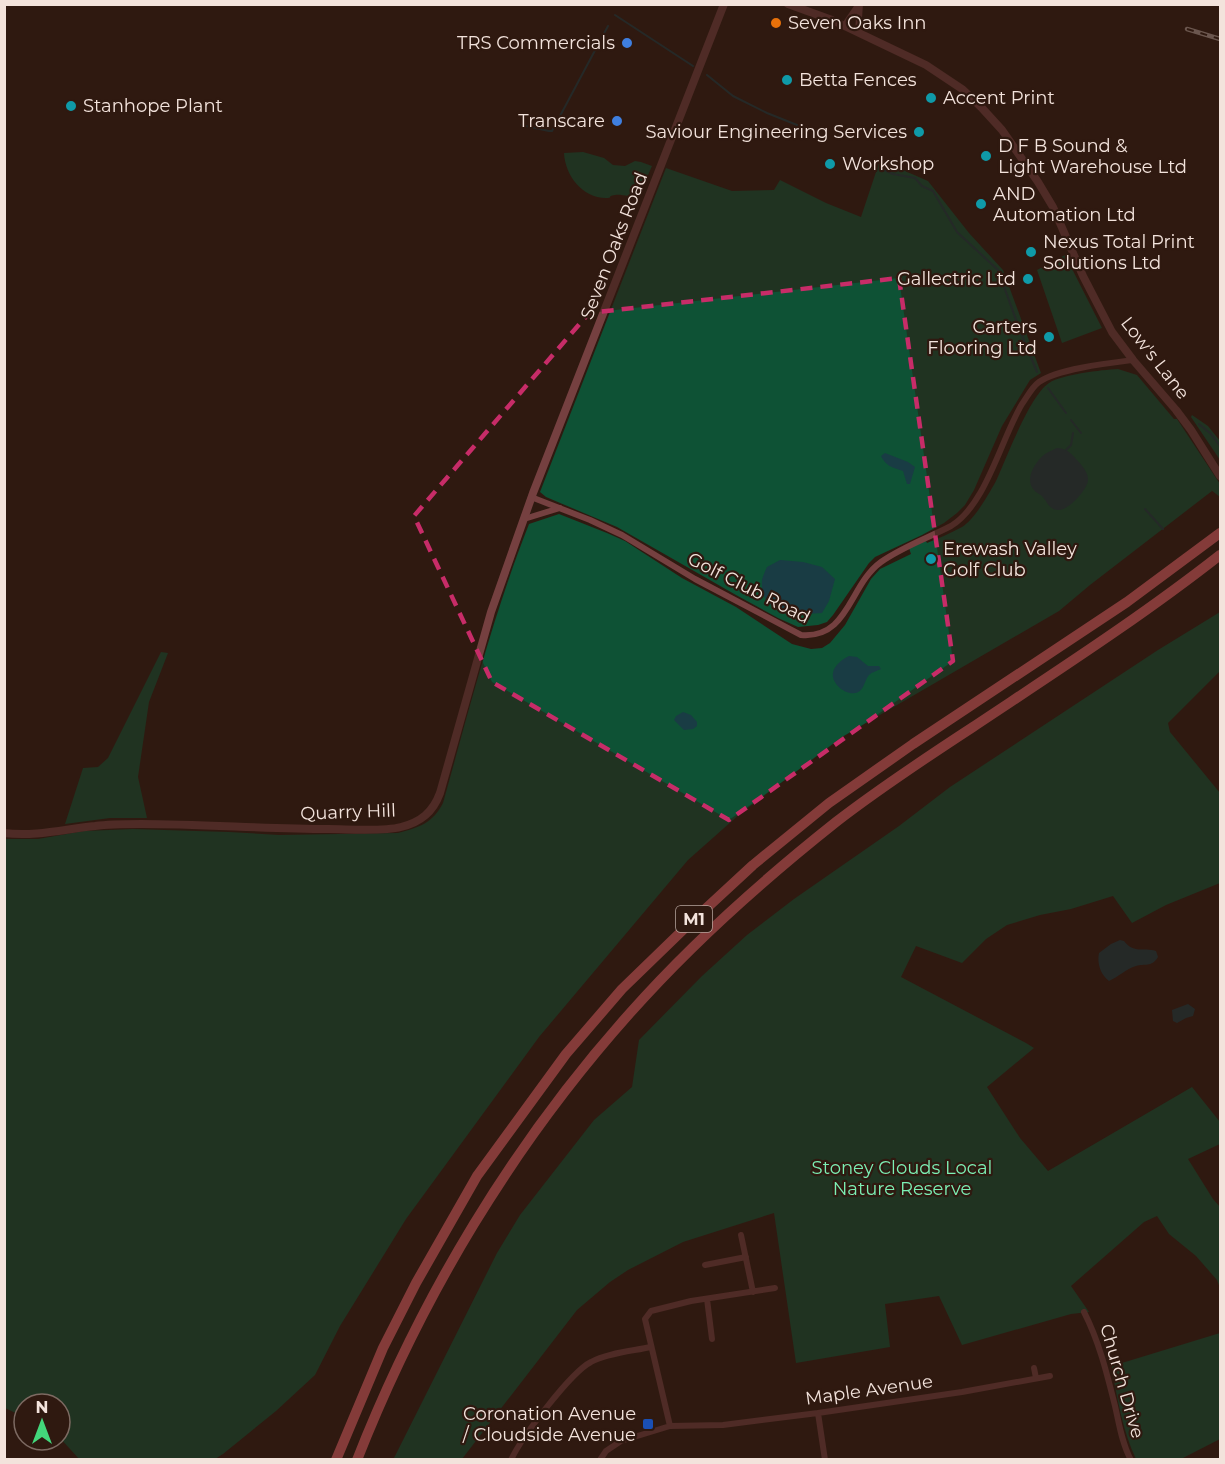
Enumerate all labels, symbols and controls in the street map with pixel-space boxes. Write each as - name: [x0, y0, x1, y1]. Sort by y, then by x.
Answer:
- place label: Seven Oaks Inn: [788, 12, 926, 34]
- marker: Seven Oaks Inn: [769, 16, 783, 30]
- place label: TRS Commercials: [457, 32, 615, 54]
- marker: TRS Commercials: [620, 36, 634, 50]
- place label: Betta Fences: [799, 69, 917, 91]
- marker: Betta Fences: [780, 73, 794, 87]
- place label: Accent Print: [943, 87, 1055, 109]
- marker: Accent Print: [924, 91, 938, 105]
- place label: Stanhope Plant: [83, 95, 223, 117]
- marker: Stanhope Plant: [64, 99, 78, 113]
- place label: Transcare: [518, 110, 605, 132]
- marker: Transcare: [610, 114, 624, 128]
- place label: Saviour Engineering Services: [645, 121, 907, 143]
- marker: Saviour Engineering Services: [912, 125, 926, 139]
- place label: D F B Sound & Light Warehouse Ltd: [998, 135, 1187, 178]
- marker: D F B Sound & Light Warehouse Ltd: [979, 149, 993, 163]
- place label: Workshop: [842, 153, 934, 175]
- marker: Workshop: [823, 157, 837, 171]
- street label: Seven Oaks Road: [576, 169, 652, 323]
- place label: AND Automation Ltd: [993, 183, 1136, 226]
- marker: AND Automation Ltd: [974, 197, 988, 211]
- place label: Nexus Total Print Solutions Ltd: [1043, 231, 1195, 274]
- marker: Nexus Total Print Solutions Ltd: [1024, 245, 1038, 259]
- place label: Gallectric Ltd: [897, 268, 1016, 290]
- marker: Gallectric Ltd: [1021, 272, 1035, 286]
- street label: Low's Lane: [1116, 312, 1194, 404]
- place label: Carters Flooring Ltd: [927, 316, 1037, 359]
- marker: Carters Flooring Ltd: [1042, 330, 1056, 344]
- place label: Erewash Valley Golf Club: [943, 538, 1077, 581]
- street label: Golf Club Road: [684, 548, 814, 628]
- marker: Erewash Valley Golf Club: [924, 552, 938, 566]
- street label: Quarry Hill: [300, 799, 396, 825]
- road number: M1: [676, 906, 712, 932]
- park label: Stoney Clouds Local Nature Reserve: [812, 1157, 992, 1200]
- street label: Church Drive: [1095, 1321, 1149, 1441]
- street label: Maple Avenue: [804, 1370, 934, 1410]
- north arrow: [12, 1392, 72, 1452]
- text: N: [36, 1398, 48, 1417]
- place label: Coronation Avenue / Cloudside Avenue: [462, 1403, 636, 1446]
- marker: Coronation Avenue / Cloudside Avenue: [641, 1417, 655, 1431]

